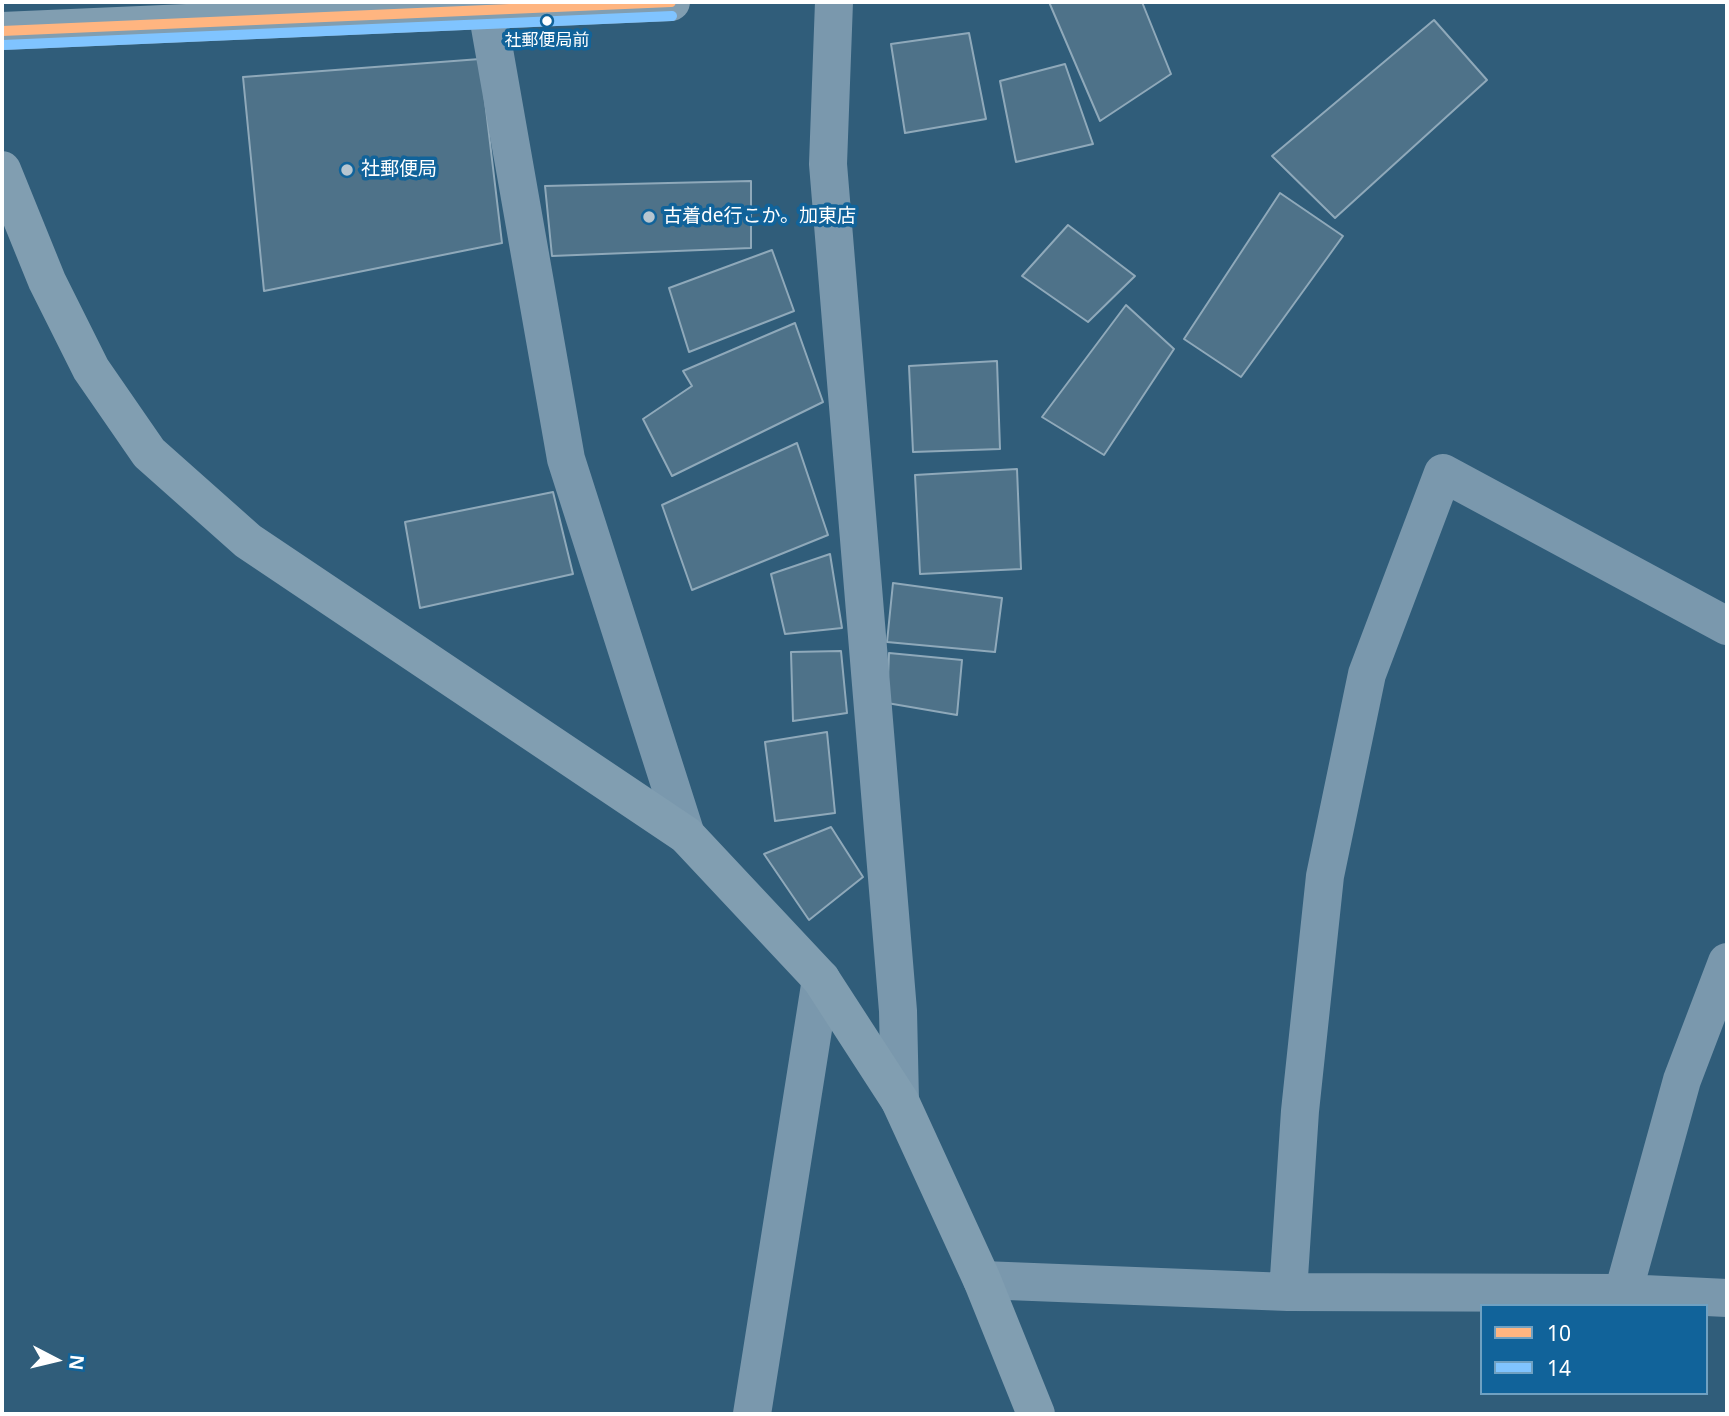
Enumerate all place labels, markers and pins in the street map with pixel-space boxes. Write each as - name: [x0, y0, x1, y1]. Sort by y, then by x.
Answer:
- marker: 社郵便局前: [540, 14, 554, 28]
- place label: 社郵便局前: [505, 31, 589, 51]
- place label: 社郵便局: [361, 159, 437, 181]
- marker: 社郵便局: [339, 162, 355, 178]
- place label: 古着de行こか。加東店: [663, 206, 856, 228]
- marker: 古着de行こか。加東店: [641, 209, 657, 225]

